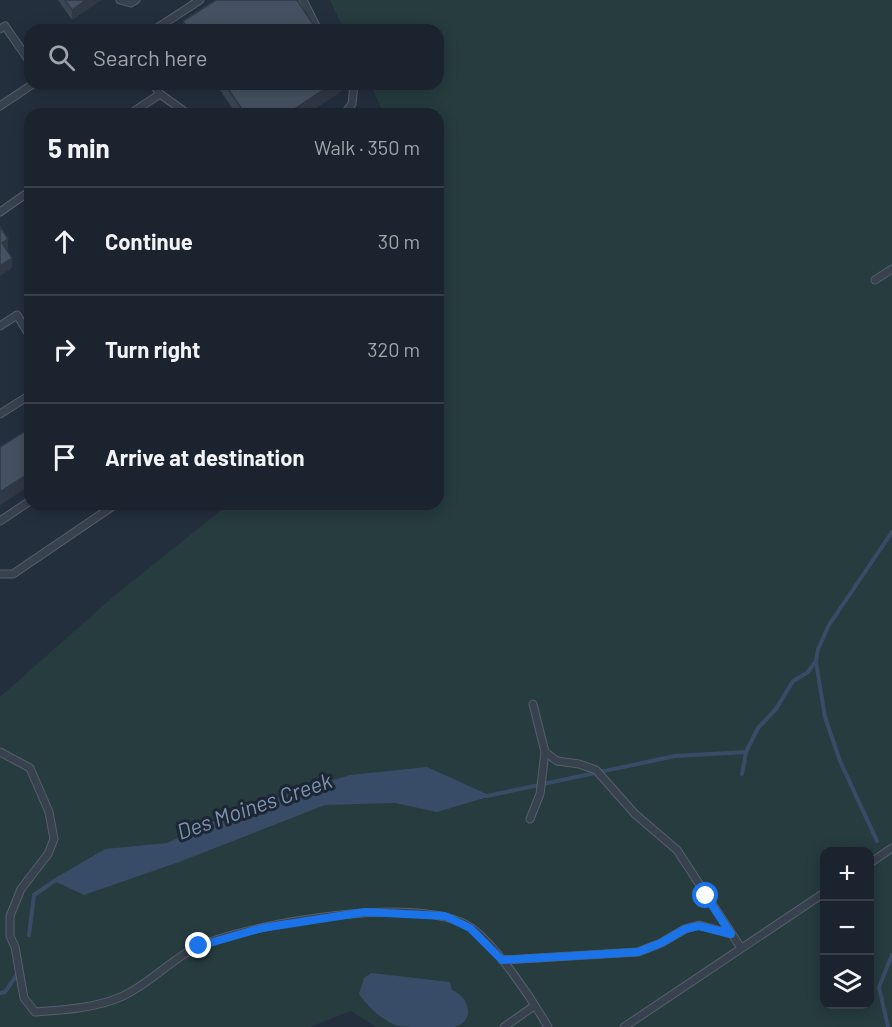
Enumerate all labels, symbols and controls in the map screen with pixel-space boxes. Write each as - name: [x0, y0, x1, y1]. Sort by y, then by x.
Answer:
- search box: [24, 24, 444, 90]
- icon: search: [45, 41, 78, 74]
- text: Search here: [93, 44, 207, 70]
- text: 5 min: [48, 132, 110, 163]
- text: Walk · 350 m: [314, 135, 420, 159]
- icon: ahead: [48, 225, 81, 258]
- text: Continue: [105, 228, 193, 254]
- text: 30 m: [378, 229, 420, 253]
- icon: right: [48, 333, 81, 366]
- text: Turn right: [105, 336, 200, 362]
- text: 320 m: [367, 337, 420, 361]
- icon: arrive: [48, 441, 81, 474]
- text: Arrive at destination: [105, 444, 304, 470]
- water label: Des Moines Creek: [173, 766, 335, 844]
- map controls: [820, 847, 874, 1009]
- button: +: [820, 847, 874, 901]
- route start: [692, 882, 718, 908]
- button: −: [820, 901, 874, 955]
- route end: [185, 932, 211, 958]
- button: layers: [820, 955, 874, 1009]

